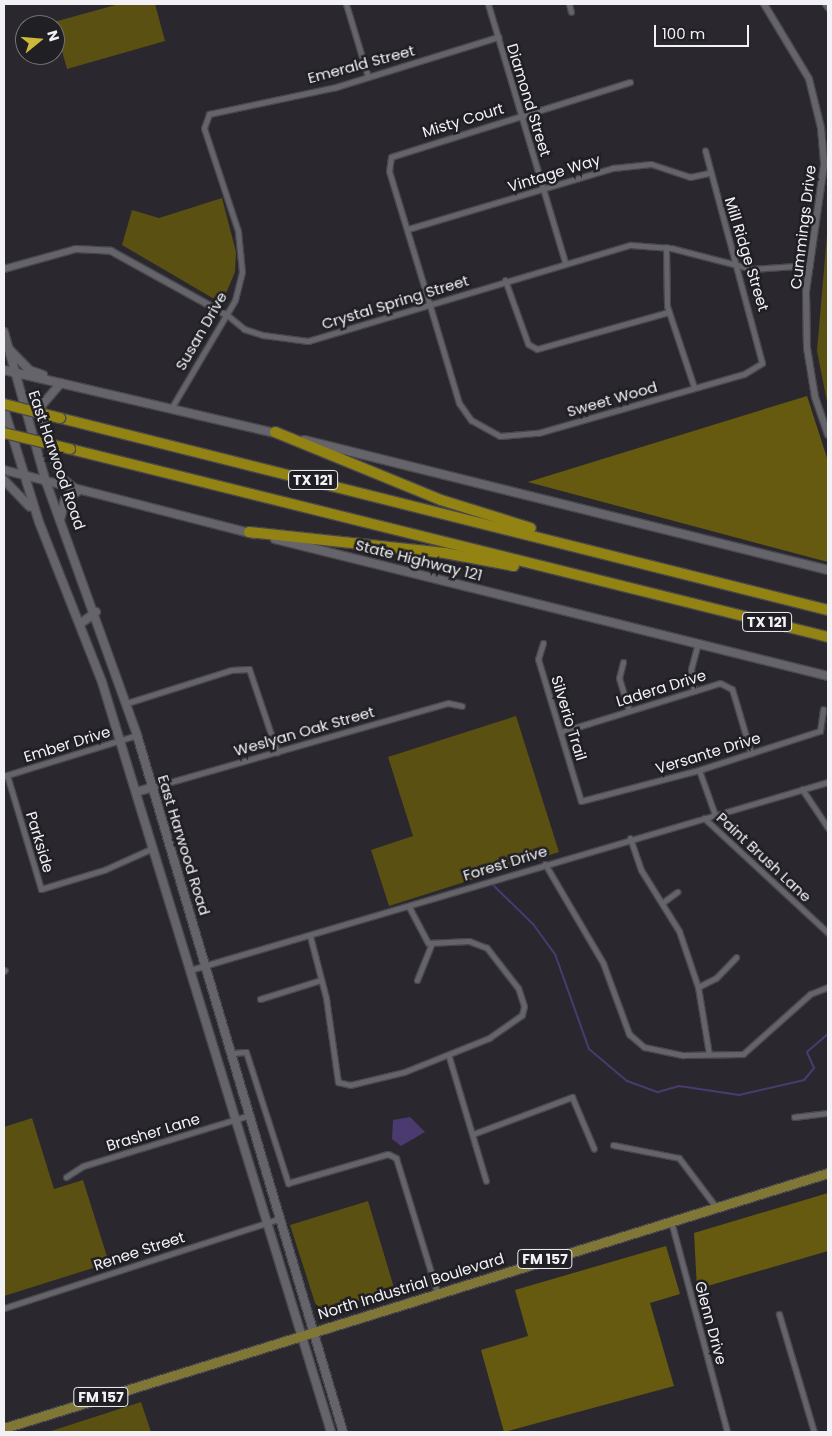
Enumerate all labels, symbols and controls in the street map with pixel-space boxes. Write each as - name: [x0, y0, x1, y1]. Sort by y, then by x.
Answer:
- north arrow: [15, 15, 65, 65]
- scale bar: [657, 15, 752, 47]
- text: 100 m: [662, 23, 705, 44]
- text: N: [42, 28, 64, 44]
- street label: Emerald Street: [306, 41, 416, 87]
- street label: Diamond Street: [503, 41, 555, 159]
- street label: Misty Court: [420, 99, 506, 141]
- street label: Vintage Way: [506, 150, 602, 196]
- street label: Cummings Drive: [786, 164, 820, 290]
- street label: Mill Ridge Street: [721, 195, 773, 313]
- street label: Crystal Spring Street: [319, 271, 471, 333]
- street label: Susan Drive: [171, 289, 231, 373]
- street label: Sweet Wood: [565, 378, 659, 420]
- street label: East Harwood Road: [25, 388, 89, 532]
- road number: TX 121: [288, 468, 338, 492]
- street label: State Highway 121: [354, 536, 484, 584]
- road number: TX 121: [742, 610, 792, 634]
- street label: Ladera Drive: [614, 666, 708, 710]
- street label: Silverio Trail: [548, 673, 590, 763]
- street label: Weslyan Oak Street: [232, 702, 376, 760]
- street label: Ember Drive: [21, 722, 113, 766]
- street label: Versante Drive: [653, 728, 763, 778]
- street label: East Harwood Road: [154, 773, 214, 917]
- street label: Parkside: [22, 809, 58, 875]
- street label: Paint Brush Lane: [713, 809, 815, 905]
- street label: Forest Drive: [461, 842, 549, 884]
- street label: Brasher Lane: [104, 1109, 202, 1155]
- street label: Renee Street: [91, 1228, 187, 1274]
- road number: FM 157: [516, 1248, 574, 1270]
- street label: North Industrial Boulevard: [316, 1249, 506, 1323]
- street label: Glenn Drive: [691, 1279, 731, 1367]
- road number: FM 157: [72, 1385, 130, 1408]

